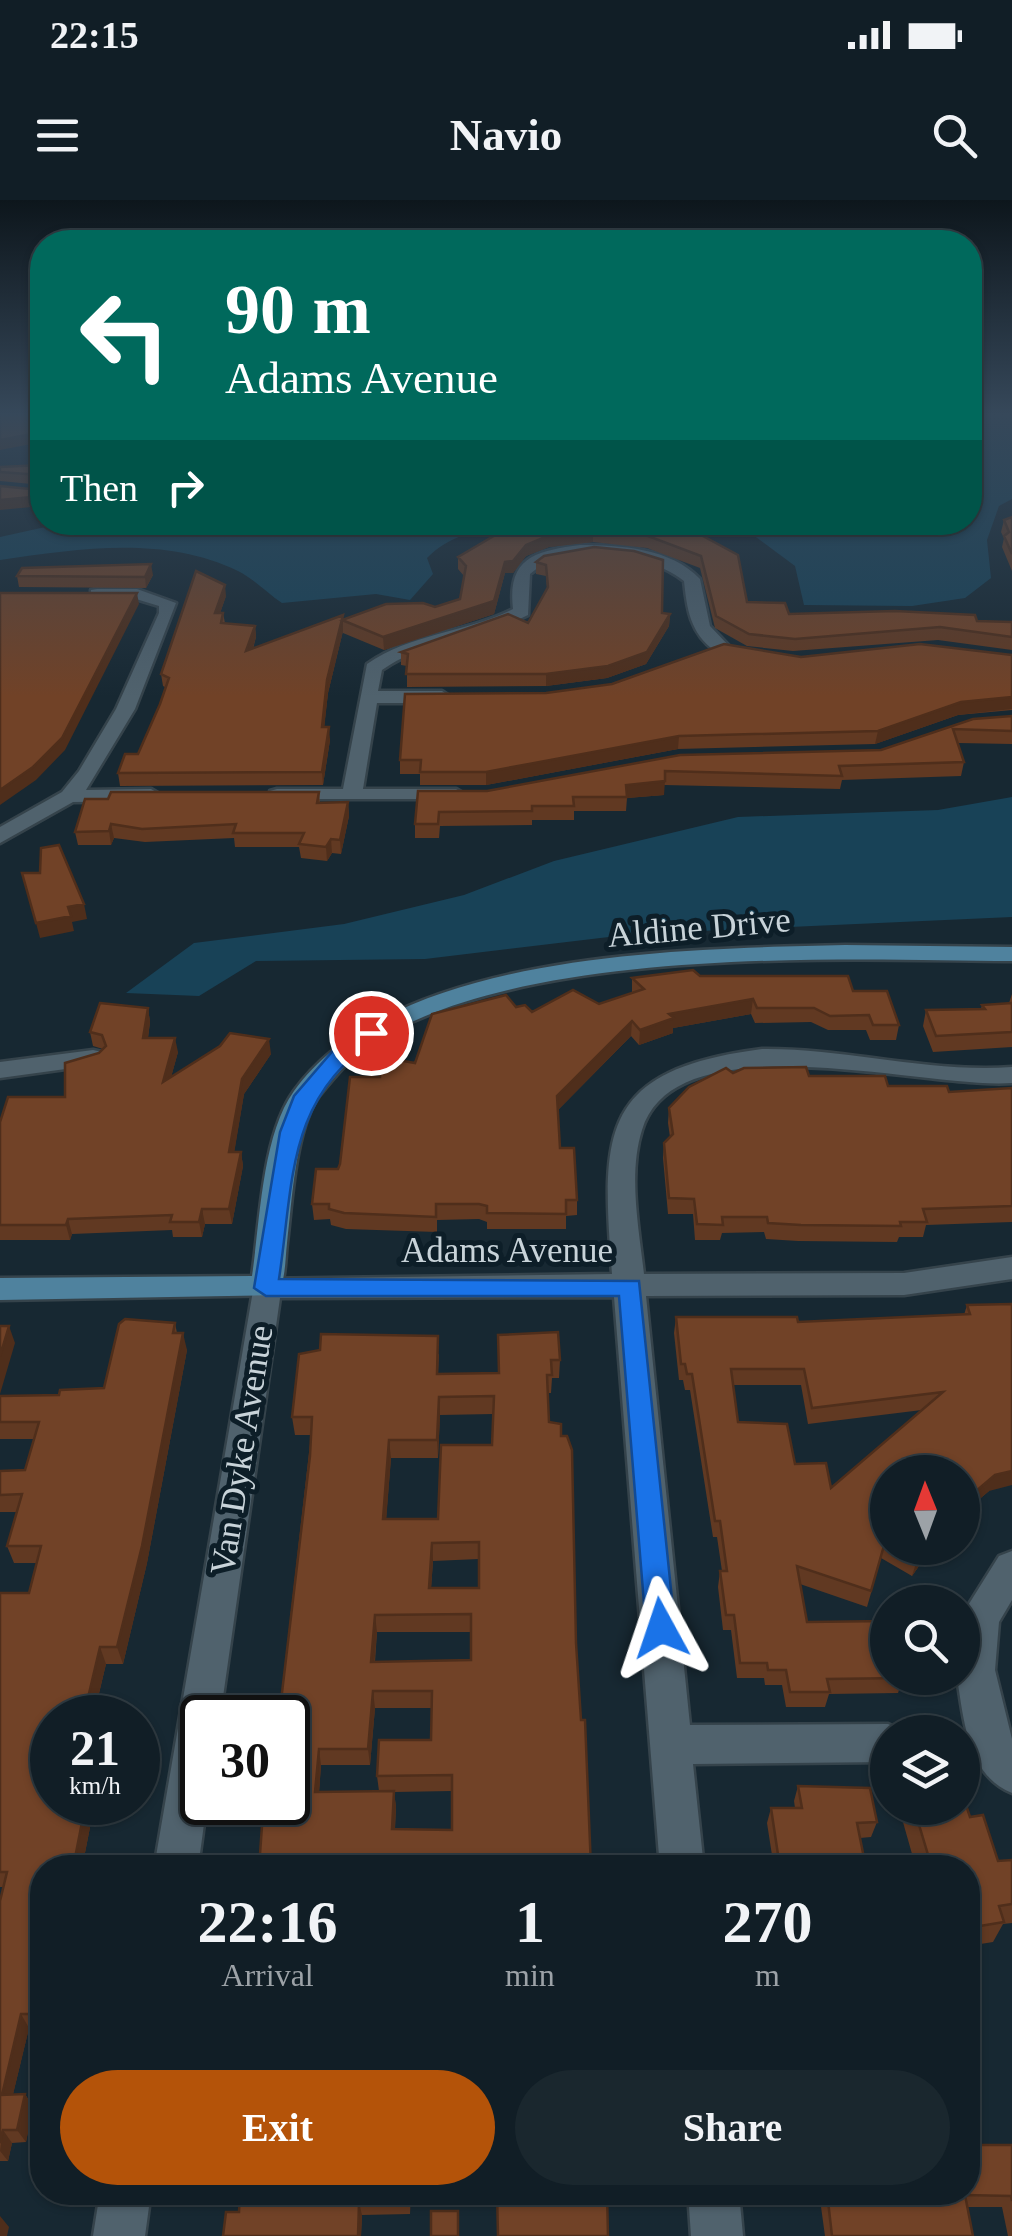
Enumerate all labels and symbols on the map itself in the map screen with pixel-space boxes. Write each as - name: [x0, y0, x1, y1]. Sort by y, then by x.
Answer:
- street label: Aldine Drive: [606, 900, 792, 955]
- pin: [329, 991, 414, 1076]
- street label: Adams Avenue: [401, 1231, 613, 1270]
- street label: Van Dyke Avenue: [203, 1323, 280, 1578]
- north arrow: [870, 1455, 980, 1565]
- position arrow: [609, 1576, 713, 1680]
- speed limit sign: 30: [180, 1695, 310, 1825]

